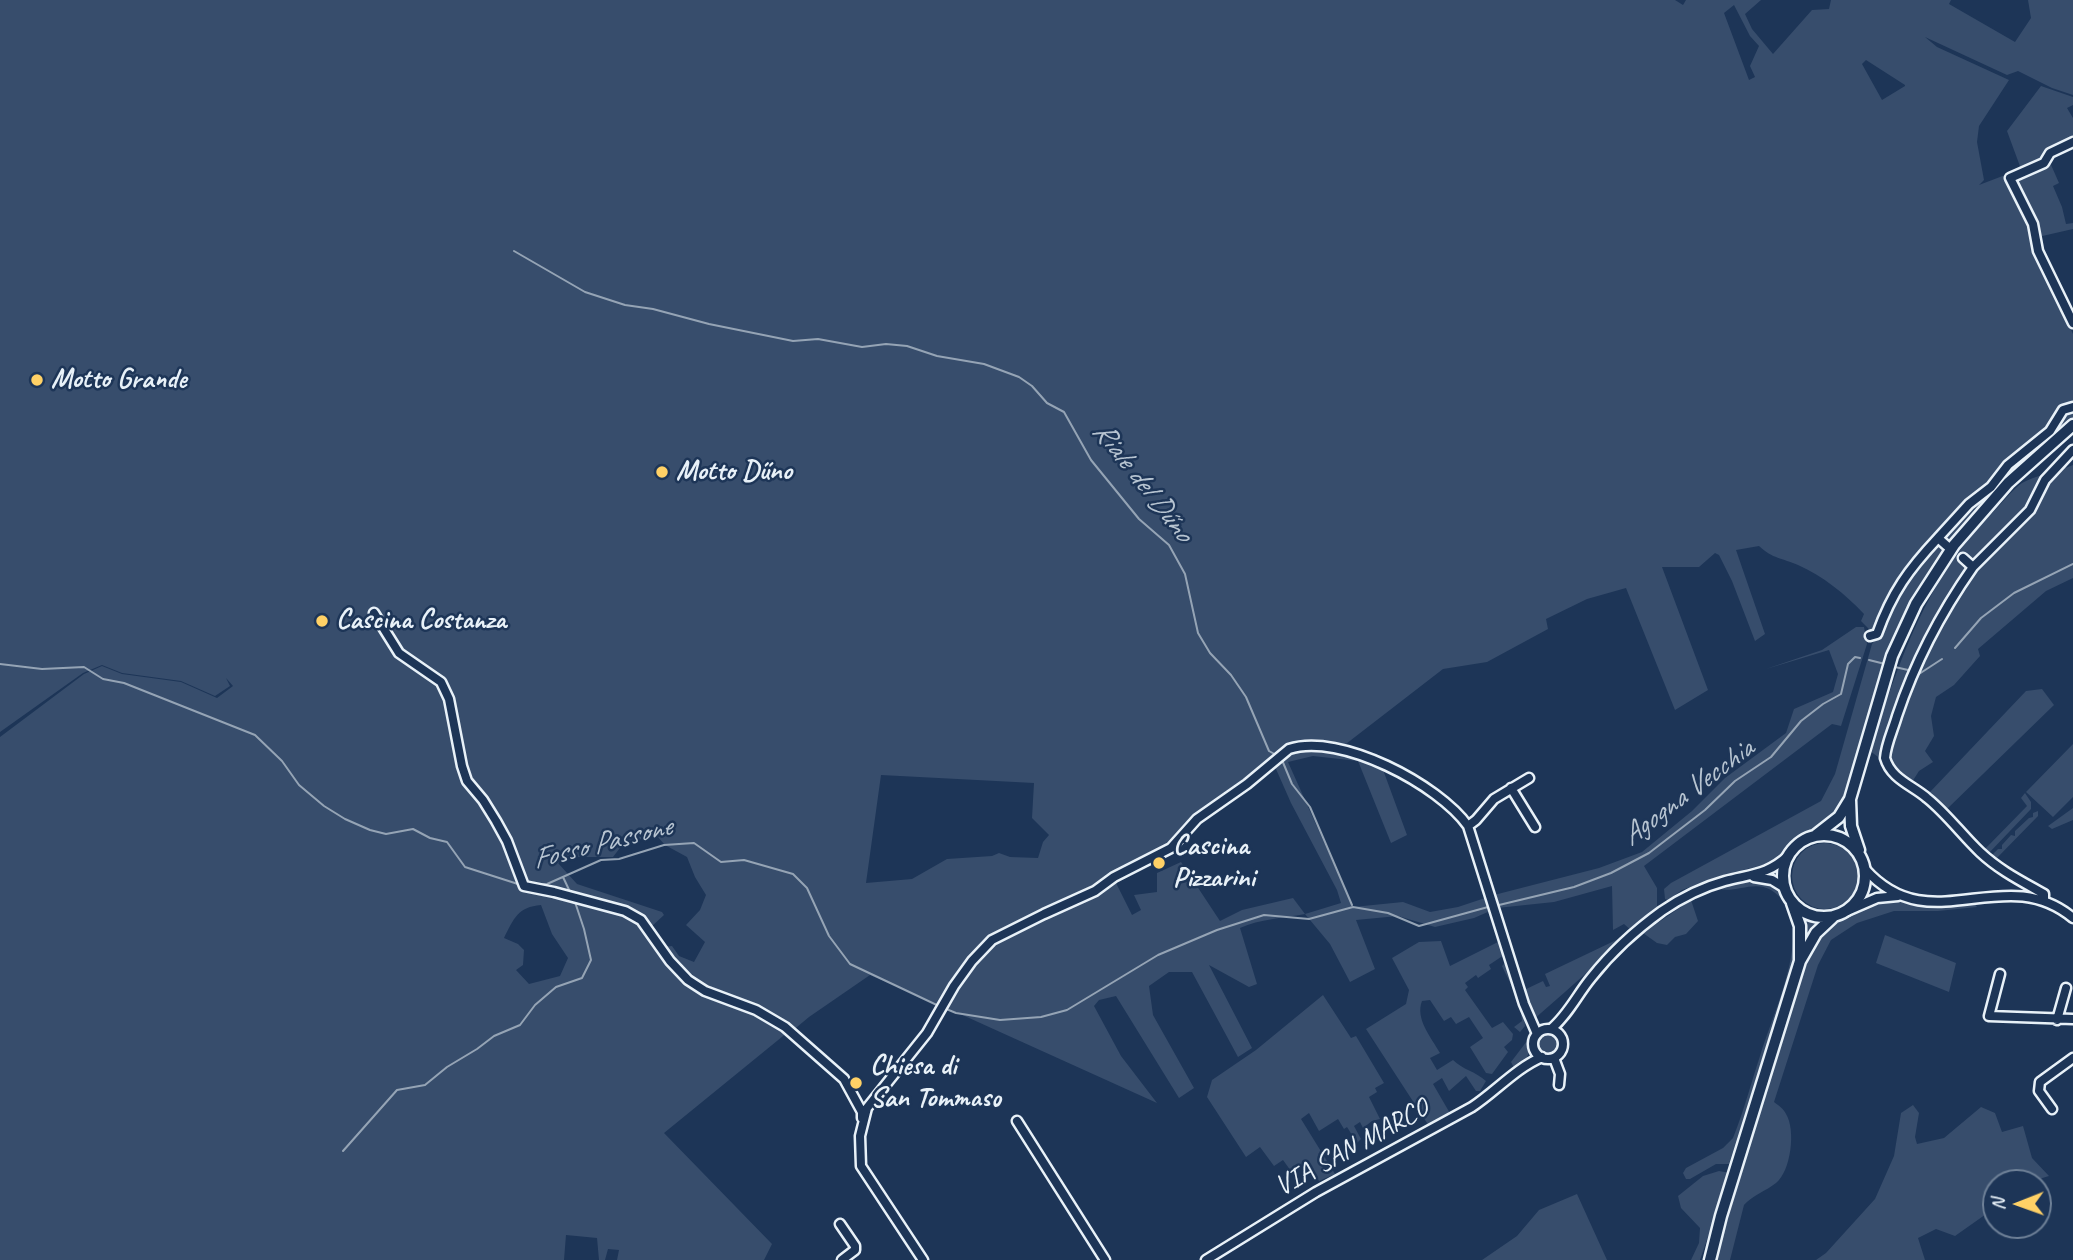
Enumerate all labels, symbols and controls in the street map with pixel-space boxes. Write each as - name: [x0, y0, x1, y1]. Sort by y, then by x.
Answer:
- place label: Motto Grande: [51, 363, 187, 397]
- marker: Motto Grande: [29, 372, 45, 388]
- water label: Riale del Dűno: [1084, 415, 1200, 549]
- place label: Motto Dűno: [676, 455, 792, 489]
- marker: Motto Dűno: [654, 464, 670, 480]
- place label: Cascina Costanza: [336, 604, 506, 638]
- marker: Cascina Costanza: [314, 613, 330, 629]
- water label: Agogna Vecchia: [1615, 732, 1761, 854]
- water label: Fosso Passone: [529, 809, 675, 879]
- place label: Cascina Pizzarini: [1173, 830, 1255, 896]
- marker: Cascina Pizzarini: [1151, 855, 1167, 871]
- place label: Chiesa di San Tommaso: [870, 1050, 1001, 1116]
- marker: Chiesa di San Tommaso: [848, 1075, 864, 1091]
- street label: VIA SAN MARCO: [1269, 1092, 1435, 1204]
- north arrow: [1982, 1169, 2052, 1239]
- text: N: [1986, 1198, 2010, 1210]

